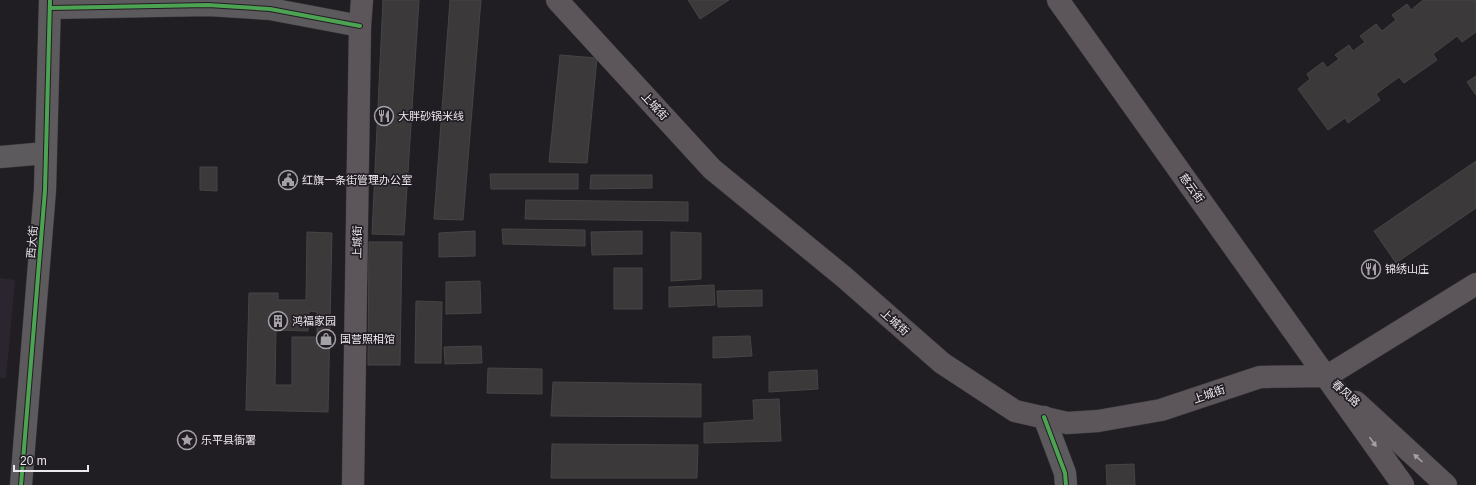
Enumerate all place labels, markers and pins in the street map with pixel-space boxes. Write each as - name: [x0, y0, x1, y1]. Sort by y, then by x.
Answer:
- restaurant icon: 大胖砂锅米线: [373, 105, 395, 127]
- place label: 大胖砂锅米线: [398, 110, 464, 122]
- public building icon: 红旗一条街管理办公室: [277, 169, 299, 191]
- place label: 红旗一条街管理办公室: [302, 174, 412, 186]
- restaurant icon: 锦绣山庄: [1360, 258, 1382, 280]
- place label: 锦绣山庄: [1385, 263, 1429, 275]
- building icon: 鸿福家园: [267, 310, 289, 332]
- place label: 鸿福家园: [292, 315, 336, 327]
- shop icon: 国营照相馆: [315, 328, 337, 350]
- place label: 国营照相馆: [340, 333, 395, 345]
- place icon: 乐平县衙署: [176, 429, 198, 451]
- place label: 乐平县衙署: [201, 434, 256, 446]

